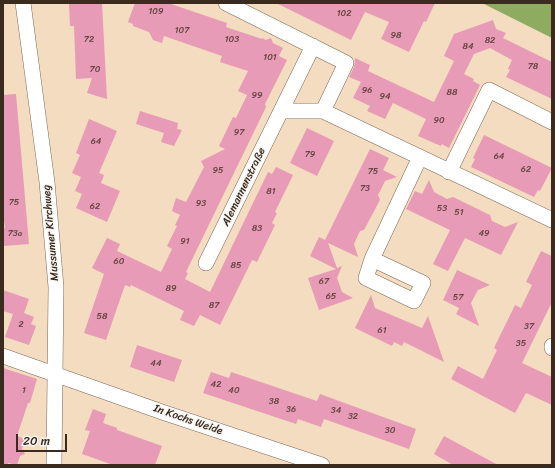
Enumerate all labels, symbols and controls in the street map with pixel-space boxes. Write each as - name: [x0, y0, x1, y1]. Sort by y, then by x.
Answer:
- house number: 109: [148, 7, 164, 17]
- house number: 102: [337, 9, 351, 19]
- house number: 107: [175, 26, 189, 36]
- house number: 98: [391, 31, 401, 41]
- house number: 72: [84, 35, 94, 45]
- house number: 103: [225, 35, 239, 45]
- house number: 82: [485, 36, 495, 46]
- house number: 84: [462, 42, 474, 52]
- house number: 101: [263, 53, 277, 63]
- house number: 78: [528, 62, 538, 72]
- house number: 70: [90, 65, 100, 75]
- house number: 96: [362, 86, 372, 96]
- house number: 88: [447, 88, 457, 98]
- house number: 99: [251, 91, 263, 101]
- house number: 94: [379, 92, 391, 102]
- house number: 90: [433, 116, 445, 126]
- house number: 97: [234, 128, 244, 138]
- house number: 64: [91, 137, 101, 147]
- street label: Alemannenstraße: [219, 146, 269, 228]
- house number: 79: [305, 150, 315, 160]
- house number: 64: [494, 152, 504, 162]
- house number: 62: [521, 165, 531, 175]
- house number: 95: [212, 166, 224, 176]
- house number: 75: [368, 167, 378, 177]
- street label: Mussumer Kirchweg: [40, 184, 62, 282]
- house number: 73: [360, 184, 370, 194]
- house number: 81: [266, 187, 276, 197]
- house number: 75: [9, 198, 19, 208]
- house number: 93: [196, 199, 206, 209]
- house number: 62: [90, 202, 100, 212]
- house number: 53: [437, 204, 447, 214]
- house number: 51: [454, 208, 464, 218]
- house number: 83: [252, 224, 262, 234]
- house number: 73a: [8, 229, 22, 239]
- house number: 49: [478, 229, 490, 239]
- house number: 91: [180, 237, 190, 247]
- house number: 60: [114, 257, 124, 267]
- house number: 85: [231, 261, 241, 271]
- house number: 67: [319, 277, 329, 287]
- house number: 89: [166, 284, 176, 294]
- house number: 65: [326, 292, 336, 302]
- house number: 57: [453, 293, 463, 303]
- house number: 87: [209, 301, 219, 311]
- house number: 58: [97, 312, 107, 322]
- house number: 2: [18, 320, 24, 330]
- house number: 37: [524, 322, 534, 332]
- house number: 61: [378, 326, 386, 336]
- house number: 35: [516, 339, 526, 349]
- house number: 44: [150, 359, 162, 369]
- house number: 42: [211, 380, 221, 390]
- house number: 1: [22, 386, 26, 396]
- house number: 40: [228, 386, 240, 396]
- house number: 38: [269, 397, 279, 407]
- street label: In Kochs Weide: [152, 402, 224, 438]
- house number: 36: [286, 405, 296, 415]
- house number: 34: [331, 406, 341, 416]
- house number: 32: [348, 412, 358, 422]
- scale bar: [18, 426, 69, 452]
- house number: 30: [385, 426, 395, 436]
- text: 20 m: [23, 430, 50, 452]

